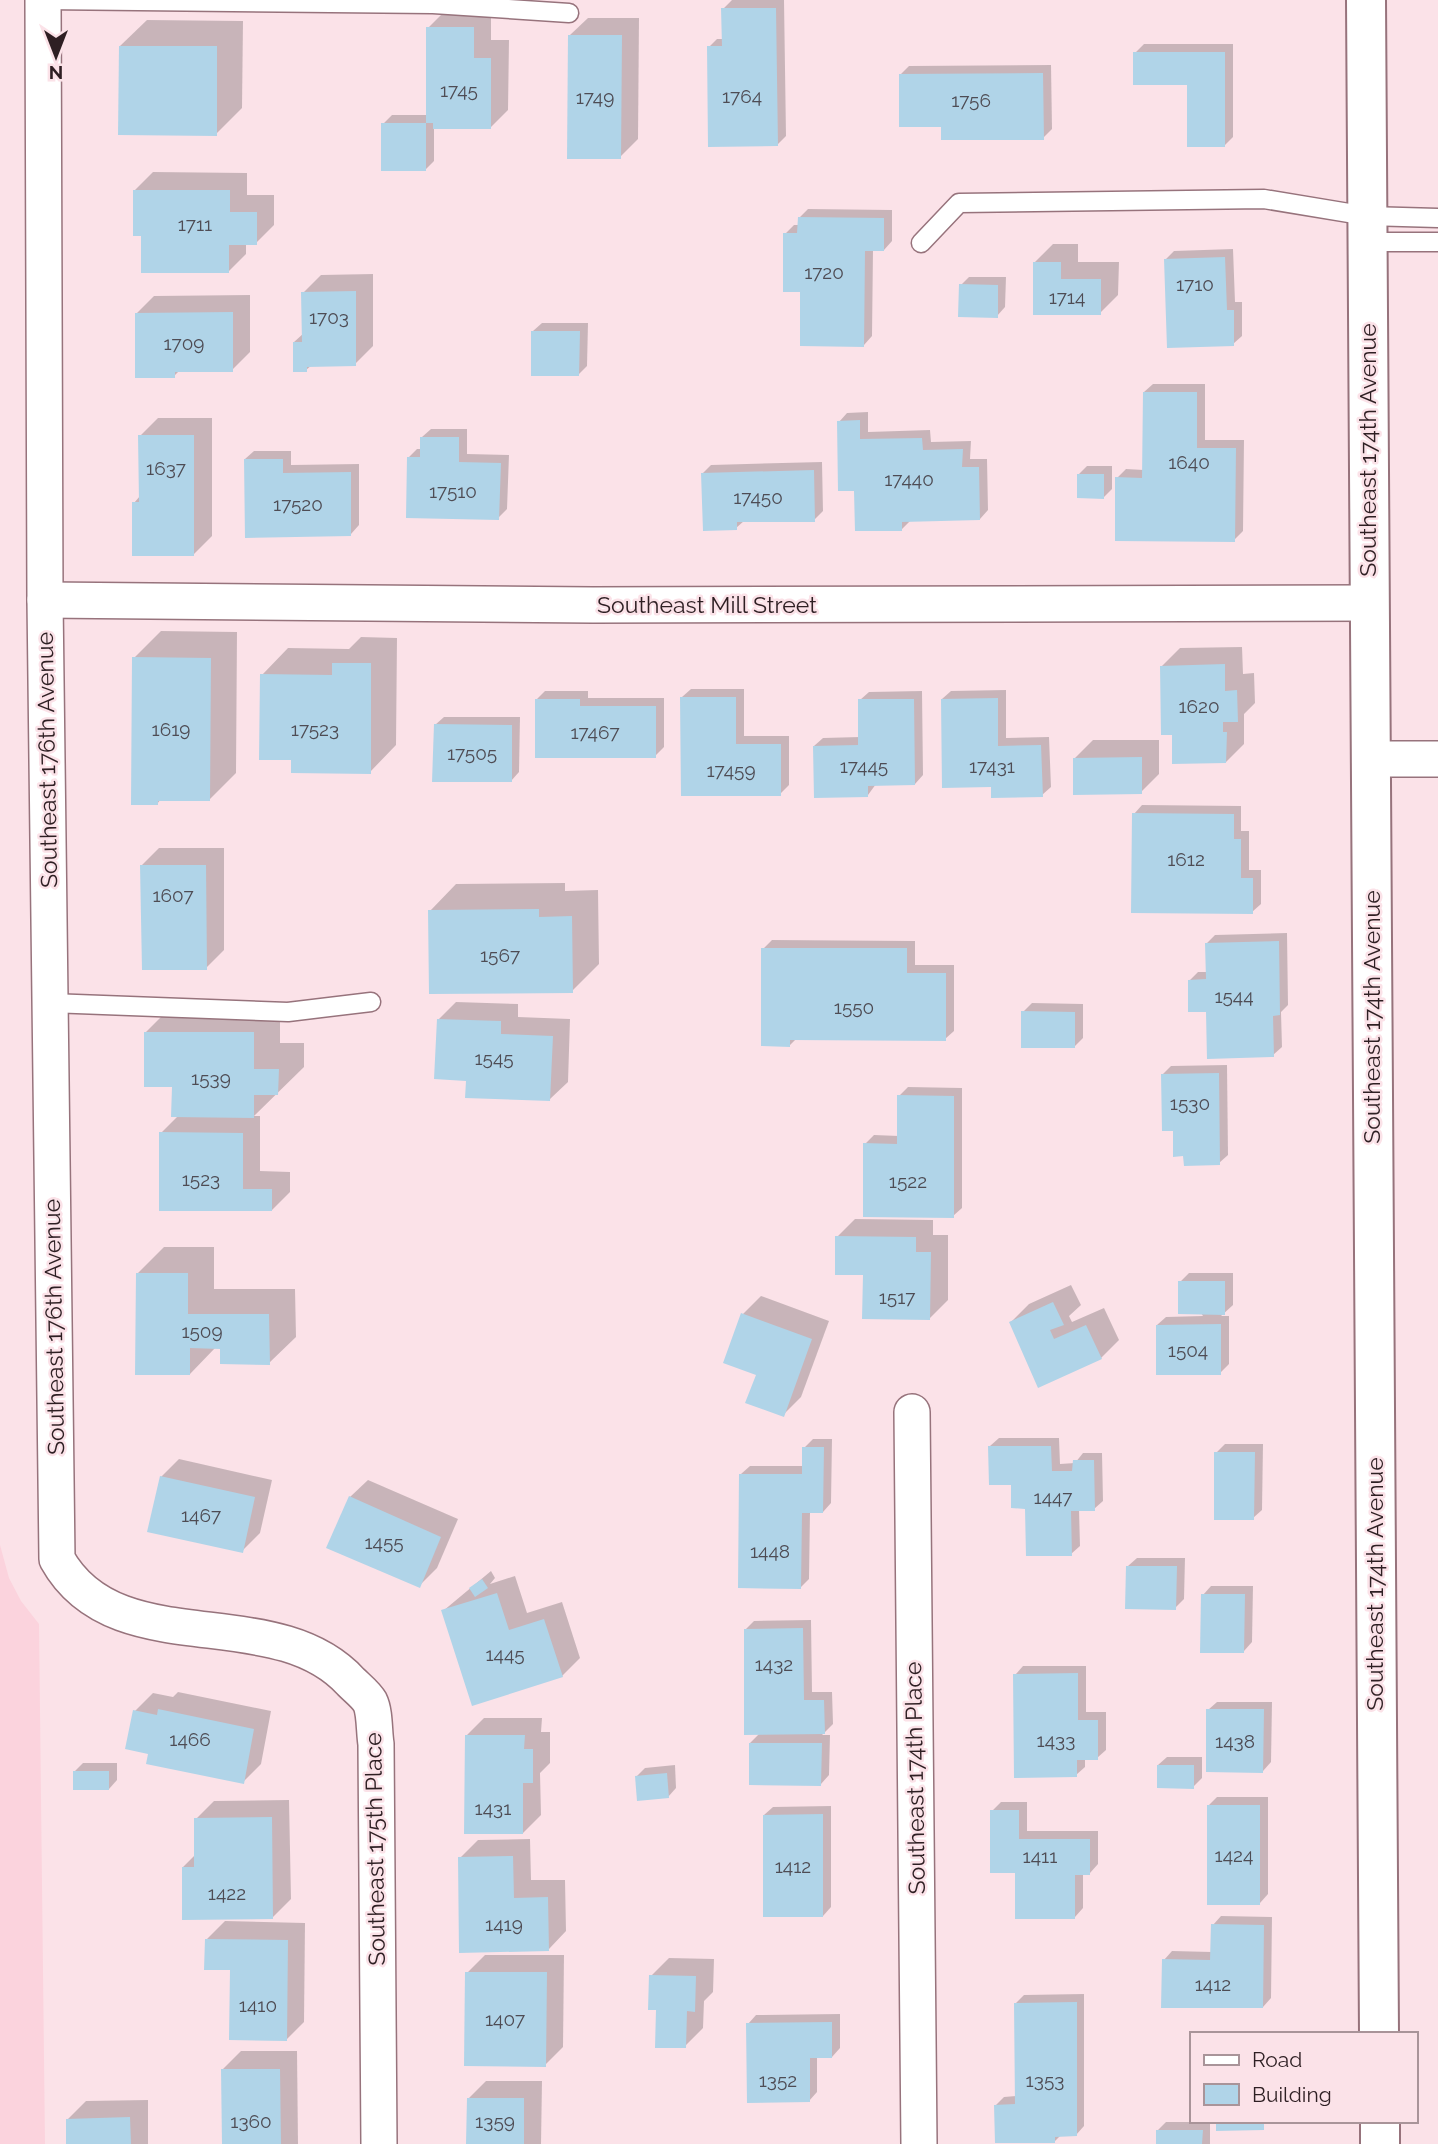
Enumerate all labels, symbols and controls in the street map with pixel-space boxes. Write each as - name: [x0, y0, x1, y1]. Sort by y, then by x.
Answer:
- north arrow: [21, 21, 91, 91]
- text: N: [49, 62, 63, 84]
- house number: 1745: [440, 79, 478, 101]
- house number: 1764: [722, 85, 762, 107]
- house number: 1749: [576, 86, 614, 108]
- house number: 1756: [951, 89, 991, 111]
- house number: 1711: [178, 213, 212, 235]
- house number: 1720: [804, 261, 844, 283]
- house number: 1710: [1176, 273, 1214, 295]
- house number: 1714: [1049, 286, 1085, 308]
- house number: 1703: [309, 306, 349, 328]
- street label: Southeast 174th Avenue: [1354, 323, 1381, 577]
- house number: 1709: [164, 332, 204, 354]
- house number: 1640: [1168, 451, 1210, 473]
- house number: 1637: [146, 457, 186, 479]
- house number: 17440: [884, 468, 934, 490]
- house number: 17510: [429, 480, 477, 502]
- house number: 17450: [733, 486, 783, 508]
- house number: 17520: [273, 493, 323, 515]
- street label: Southeast Mill Street: [597, 591, 817, 618]
- street label: Southeast 176th Avenue: [31, 632, 62, 888]
- house number: 1620: [1178, 695, 1220, 717]
- house number: 1619: [152, 718, 190, 740]
- house number: 17523: [291, 718, 339, 740]
- house number: 17467: [570, 721, 620, 743]
- house number: 17505: [447, 742, 497, 764]
- house number: 17445: [840, 755, 888, 777]
- house number: 17431: [969, 755, 1015, 777]
- house number: 17459: [706, 759, 756, 781]
- house number: 1612: [1167, 848, 1205, 870]
- house number: 1607: [152, 884, 194, 906]
- street label: Southeast 174th Avenue: [1358, 890, 1385, 1144]
- house number: 1567: [480, 944, 520, 966]
- house number: 1544: [1214, 985, 1254, 1007]
- house number: 1550: [834, 996, 874, 1018]
- house number: 1545: [474, 1047, 514, 1069]
- house number: 1539: [191, 1067, 231, 1089]
- house number: 1530: [1170, 1092, 1210, 1114]
- house number: 1523: [182, 1168, 220, 1190]
- house number: 1522: [889, 1170, 927, 1192]
- street label: Southeast 176th Avenue: [38, 1199, 69, 1455]
- house number: 1517: [879, 1286, 915, 1308]
- house number: 1509: [181, 1320, 223, 1342]
- house number: 1504: [1168, 1339, 1208, 1361]
- street label: Southeast 174th Avenue: [1361, 1457, 1388, 1711]
- house number: 1447: [1034, 1486, 1072, 1508]
- house number: 1467: [181, 1504, 221, 1526]
- house number: 1455: [364, 1531, 404, 1553]
- house number: 1448: [750, 1540, 790, 1562]
- house number: 1445: [485, 1643, 525, 1665]
- house number: 1432: [755, 1653, 793, 1675]
- street label: Southeast 174th Place: [899, 1661, 930, 1895]
- house number: 1466: [169, 1728, 211, 1750]
- house number: 1433: [1037, 1729, 1075, 1751]
- house number: 1438: [1215, 1730, 1255, 1752]
- street label: Southeast 175th Place: [359, 1732, 390, 1966]
- house number: 1431: [475, 1797, 511, 1819]
- house number: 1424: [1215, 1844, 1253, 1866]
- house number: 1411: [1023, 1845, 1057, 1867]
- house number: 1412: [775, 1855, 811, 1877]
- house number: 1422: [208, 1882, 246, 1904]
- house number: 1419: [485, 1913, 523, 1935]
- house number: 1412: [1195, 1973, 1231, 1995]
- house number: 1410: [239, 1994, 277, 2016]
- house number: 1407: [485, 2008, 525, 2030]
- legend: [1190, 2032, 1417, 2123]
- text: Road: [1252, 2047, 1302, 2072]
- house number: 1352: [759, 2069, 797, 2091]
- house number: 1353: [1026, 2069, 1064, 2091]
- text: Building: [1252, 2082, 1332, 2107]
- house number: 1360: [230, 2110, 272, 2132]
- house number: 1359: [475, 2110, 515, 2132]

